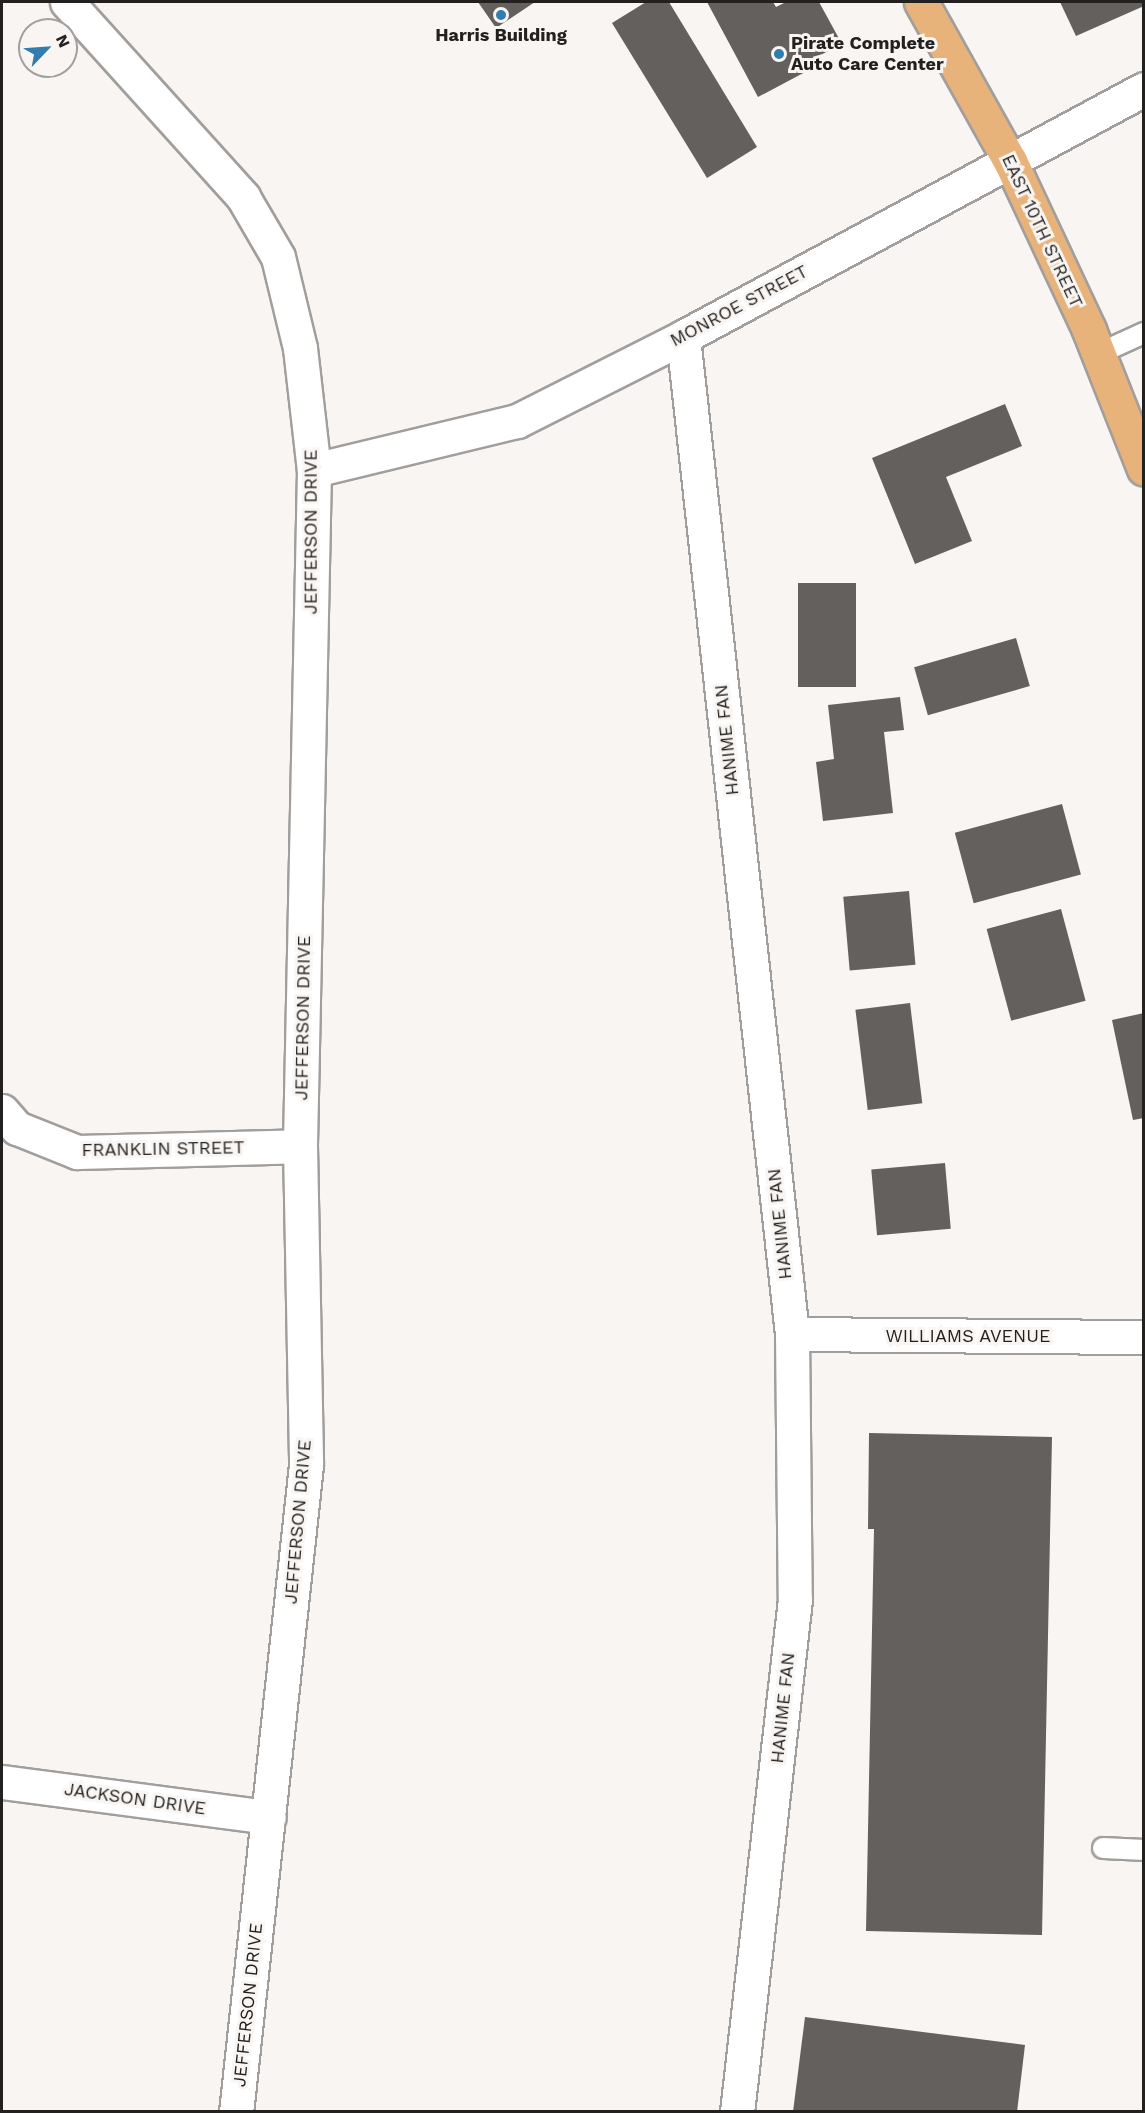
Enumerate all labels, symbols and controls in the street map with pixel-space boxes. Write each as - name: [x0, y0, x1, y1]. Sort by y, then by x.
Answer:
- marker: Harris Building: [494, 8, 508, 22]
- north arrow: [18, 18, 78, 78]
- place label: Harris Building: [435, 24, 567, 46]
- text: N: [52, 32, 74, 50]
- place label: Pirate Complete Auto Care Center: [791, 33, 944, 76]
- marker: Pirate Complete Auto Care Center: [772, 47, 786, 61]
- street label: EAST 10TH STREET: [997, 151, 1087, 311]
- street label: MONROE STREET: [667, 261, 811, 351]
- street label: JEFFERSON DRIVE: [300, 450, 322, 614]
- street label: HANIME FAN: [710, 683, 744, 797]
- street label: JEFFERSON DRIVE: [291, 935, 315, 1101]
- street label: FRANKLIN STREET: [81, 1137, 245, 1161]
- street label: HANIME FAN: [763, 1167, 797, 1281]
- street label: WILLIAMS AVENUE: [885, 1325, 1051, 1347]
- street label: JEFFERSON DRIVE: [280, 1439, 316, 1605]
- street label: HANIME FAN: [766, 1651, 800, 1765]
- street label: JACKSON DRIVE: [63, 1778, 207, 1820]
- street label: JEFFERSON DRIVE: [229, 1922, 267, 2088]

